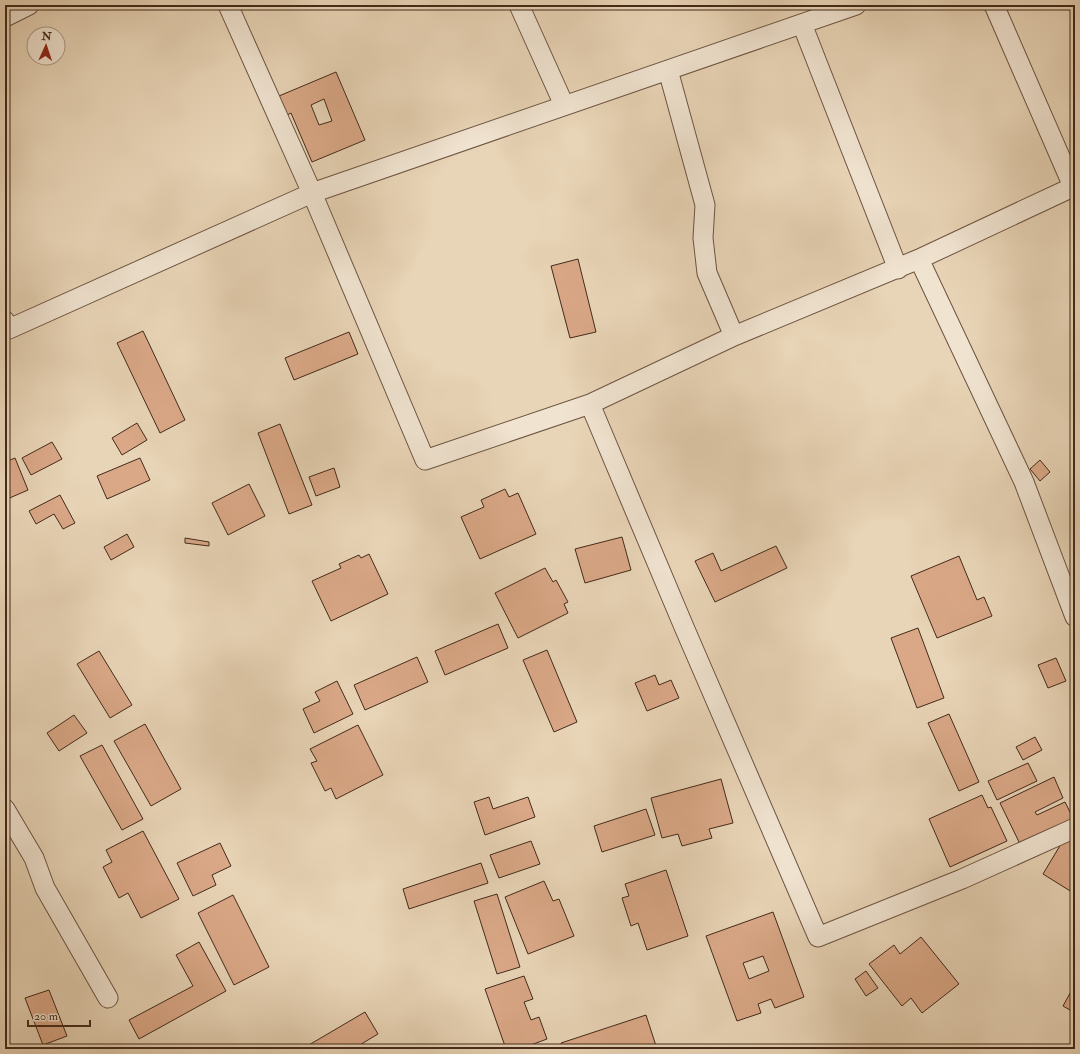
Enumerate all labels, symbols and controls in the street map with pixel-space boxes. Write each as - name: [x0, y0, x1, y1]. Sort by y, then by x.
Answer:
- north arrow: [26, 26, 66, 66]
- text: N: [40, 30, 53, 43]
- scale bar: [28, 1002, 90, 1028]
- text: 20 m: [34, 1009, 59, 1024]

